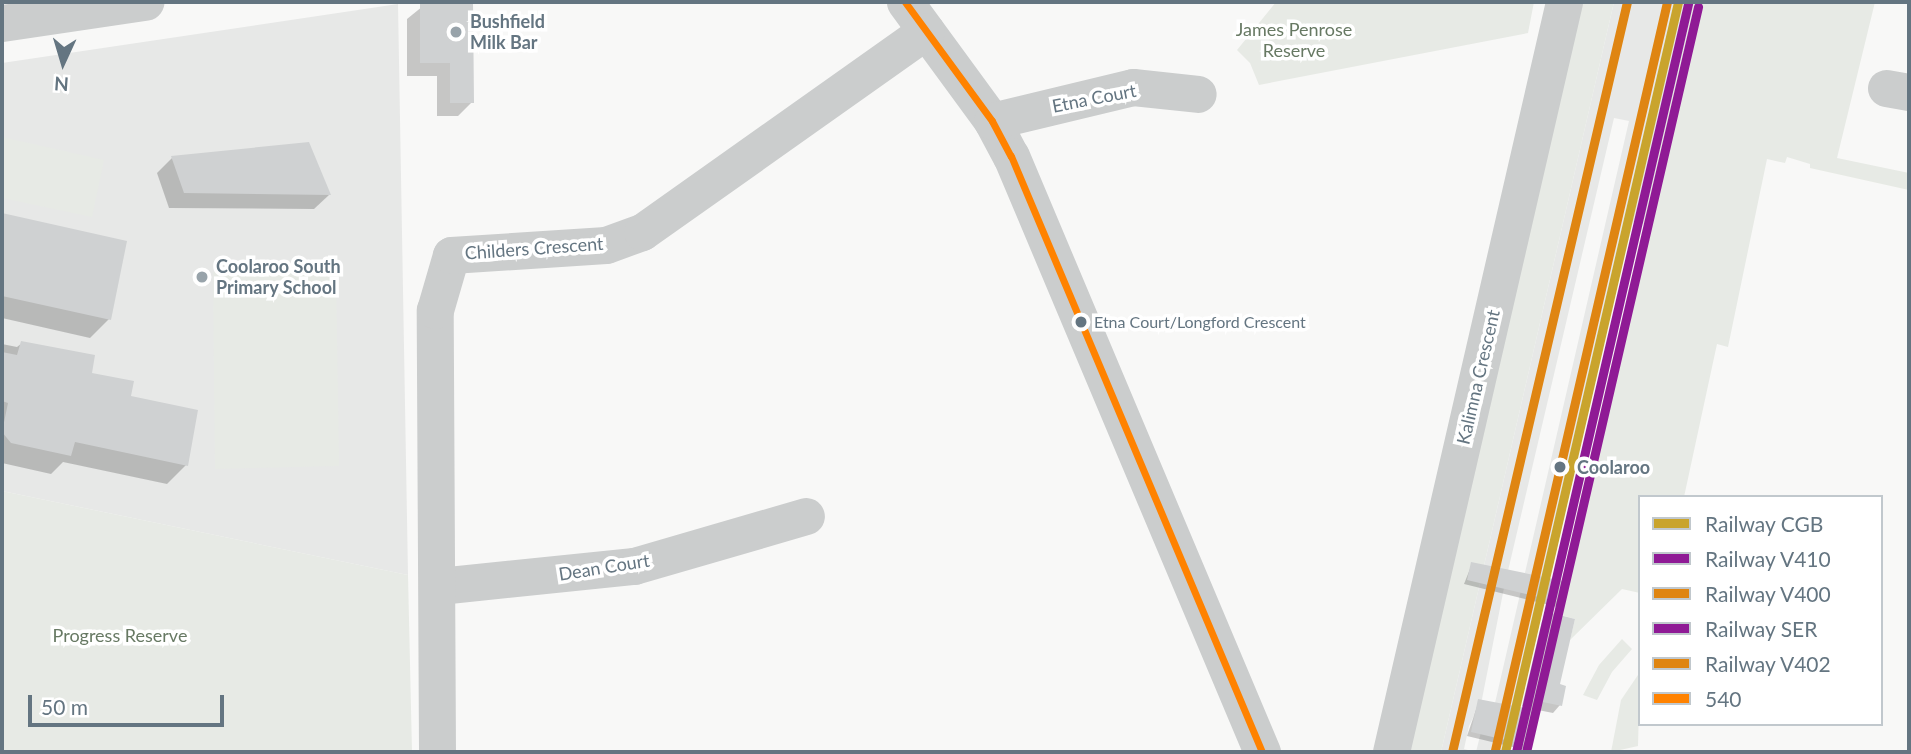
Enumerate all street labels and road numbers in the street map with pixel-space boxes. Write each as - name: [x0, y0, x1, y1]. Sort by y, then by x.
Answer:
- street label: Etna Court: [1050, 79, 1138, 117]
- street label: Childers Crescent: [464, 232, 604, 264]
- street label: Kalimna Crescent: [1452, 308, 1504, 446]
- street label: Dean Court: [557, 549, 651, 585]

